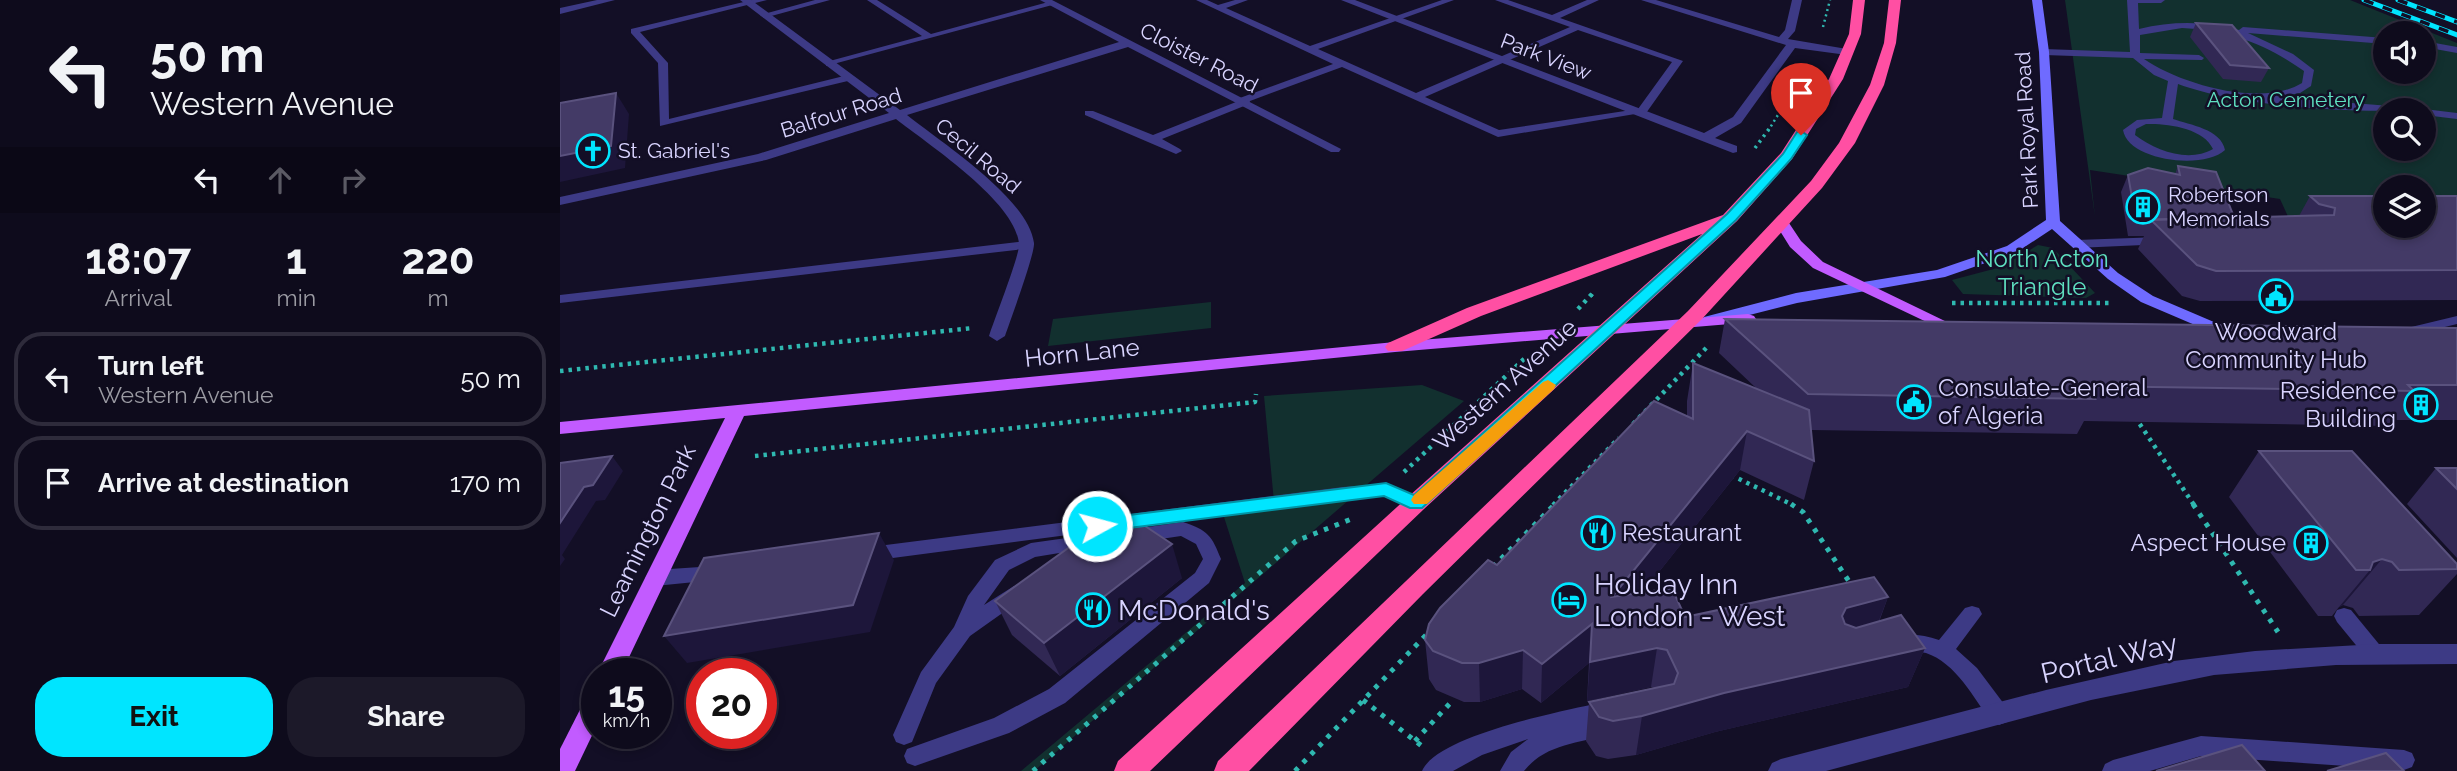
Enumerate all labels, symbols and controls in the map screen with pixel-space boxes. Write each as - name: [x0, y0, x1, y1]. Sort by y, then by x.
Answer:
- street label: Cloister Road: [1136, 17, 1262, 98]
- map controls: [2373, 21, 2436, 238]
- button: sound: [2373, 21, 2436, 84]
- text: 50 m: [150, 26, 265, 83]
- icon: left: [35, 28, 126, 119]
- street label: Park View: [1497, 28, 1595, 85]
- street label: Park Royal Road: [2010, 51, 2043, 209]
- pin: [1771, 63, 1831, 135]
- icon: arrive: [1782, 74, 1820, 112]
- street label: Balfour Road: [777, 82, 904, 143]
- text: Western Avenue: [150, 85, 394, 122]
- park label: Acton Cemetery: [2207, 87, 2365, 112]
- button: search: [2373, 98, 2436, 161]
- street label: Cecil Road: [931, 113, 1026, 199]
- church icon: St. Gabriel's: [574, 132, 612, 170]
- place label: St. Gabriel's: [618, 138, 730, 163]
- icon: left: [188, 161, 226, 199]
- icon: ahead: [261, 161, 299, 199]
- icon: right: [334, 161, 372, 199]
- button: layers: [2373, 175, 2436, 238]
- place label: Robertson Memorials: [2168, 182, 2270, 231]
- building icon: Robertson Memorials: [2124, 188, 2162, 226]
- text: 18:07: [85, 235, 191, 284]
- text: 1: [286, 235, 307, 284]
- text: 220: [401, 235, 475, 284]
- park label: North Acton Triangle: [1975, 244, 2109, 301]
- public building icon: Woodward Community Hub: [2257, 277, 2295, 315]
- text: Arrival: [105, 284, 172, 311]
- text: min: [277, 284, 316, 311]
- text: m: [427, 284, 449, 311]
- street label: Western Avenue: [1427, 313, 1582, 457]
- place label: Woodward Community Hub: [2185, 317, 2367, 374]
- street label: Horn Lane: [1023, 332, 1141, 373]
- text: Turn left: [98, 351, 204, 381]
- icon: left: [39, 360, 77, 398]
- text: 50 m: [460, 364, 521, 394]
- place label: Consulate-General of Algeria: [1938, 373, 2148, 430]
- place label: Residence Building: [2280, 376, 2396, 433]
- text: Western Avenue: [98, 381, 273, 408]
- public building icon: Consulate-General of Algeria: [1895, 383, 1933, 421]
- building icon: Residence Building: [2402, 386, 2440, 424]
- street label: Leamington Park: [593, 440, 702, 622]
- icon: arrive: [39, 464, 77, 502]
- text: Arrive at destination: [98, 468, 349, 498]
- text: 170 m: [450, 468, 521, 498]
- position arrow: [1060, 489, 1134, 563]
- restaurant icon: Restaurant: [1579, 514, 1617, 552]
- place label: Restaurant: [1622, 518, 1742, 547]
- building icon: Aspect House: [2292, 524, 2330, 562]
- place label: Aspect House: [2130, 528, 2286, 557]
- place label: Holiday Inn London - West: [1594, 568, 1786, 633]
- hotel icon: Holiday Inn London - West: [1550, 581, 1588, 619]
- restaurant icon: McDonald's: [1074, 591, 1112, 629]
- place label: McDonald's: [1118, 594, 1270, 627]
- street label: Portal Way: [2038, 627, 2181, 690]
- speed limit sign: 20: [686, 658, 777, 749]
- text: 15: [608, 674, 645, 715]
- button: Exit: [35, 677, 273, 757]
- button: Share: [287, 677, 525, 757]
- text: km/h: [603, 710, 650, 731]

